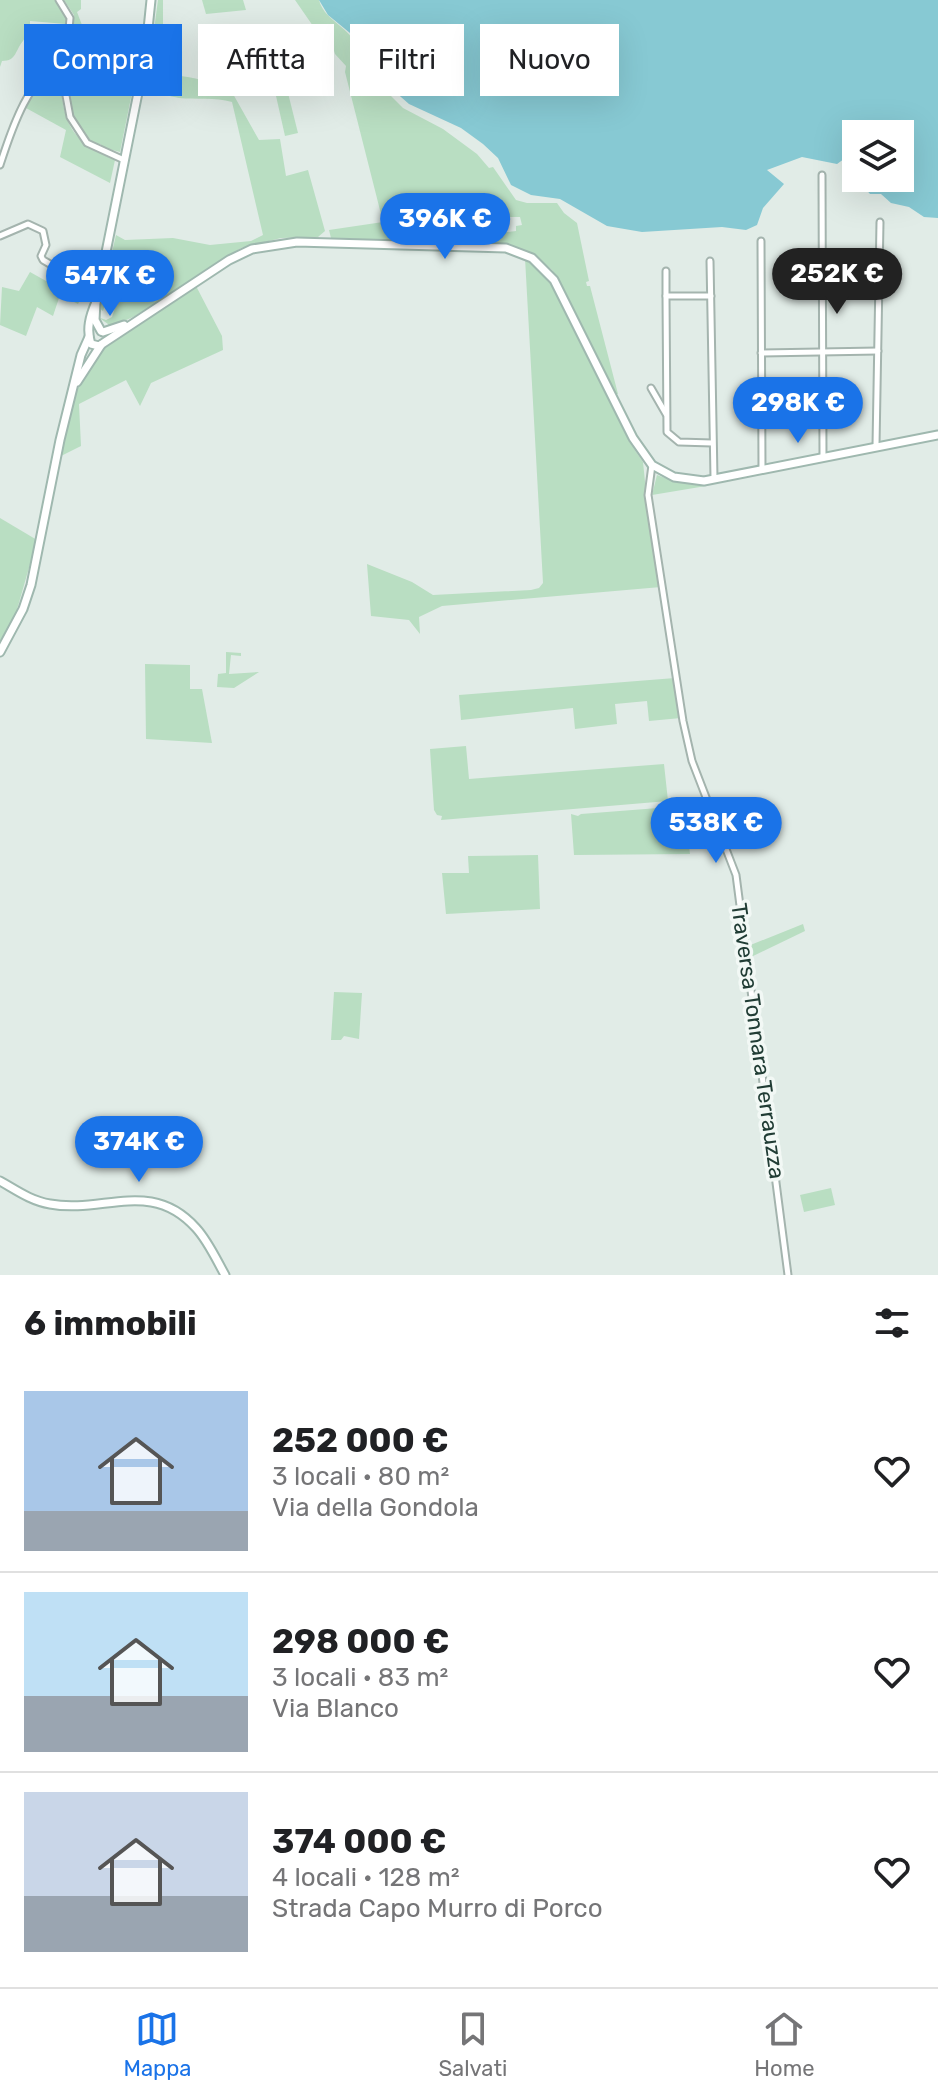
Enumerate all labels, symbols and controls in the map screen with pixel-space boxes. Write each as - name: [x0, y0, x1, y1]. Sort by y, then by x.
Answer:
- chip: Compra: [24, 24, 182, 96]
- chip: Affitta: [198, 24, 334, 96]
- chip: Filtri: [350, 24, 464, 96]
- chip: Nuovo: [480, 24, 619, 96]
- map controls: [842, 120, 914, 192]
- button: layers: [842, 120, 914, 192]
- pin: 396K €: [380, 193, 510, 261]
- text: 396K €: [398, 203, 492, 234]
- pin: 252K €: [772, 248, 902, 316]
- pin: 547K €: [45, 250, 175, 318]
- text: 252K €: [790, 258, 884, 289]
- text: 547K €: [64, 260, 156, 291]
- pin: 298K €: [733, 377, 863, 445]
- text: 298K €: [751, 387, 845, 418]
- pin: 538K €: [651, 797, 781, 865]
- text: 538K €: [669, 807, 763, 838]
- street label: Traversa Tonnara Terrauzza: [725, 901, 791, 1181]
- pin: 374K €: [74, 1116, 204, 1184]
- text: 374K €: [93, 1126, 185, 1157]
- icon: filters: [870, 1301, 914, 1345]
- text: 6 immobili: [24, 1303, 197, 1344]
- text: 252 000 €: [272, 1420, 449, 1461]
- icon: home: [88, 1423, 184, 1519]
- icon: heart: [870, 1449, 914, 1493]
- text: 3 locali · 80 m²: [272, 1461, 449, 1492]
- text: Via della Gondola: [272, 1492, 479, 1523]
- text: 298 000 €: [272, 1621, 449, 1662]
- icon: home: [88, 1624, 184, 1720]
- icon: heart: [870, 1650, 914, 1694]
- text: 3 locali · 83 m²: [272, 1662, 448, 1693]
- text: Via Blanco: [272, 1693, 399, 1724]
- text: 374 000 €: [272, 1821, 447, 1862]
- icon: home: [88, 1824, 184, 1920]
- icon: heart: [870, 1850, 914, 1894]
- text: 4 locali · 128 m²: [272, 1862, 460, 1893]
- text: Strada Capo Murro di Porco: [272, 1893, 603, 1924]
- tab: Mappa: [123, 2007, 191, 2082]
- tab: Salvati: [438, 2007, 507, 2082]
- tab: Home: [754, 2007, 815, 2082]

